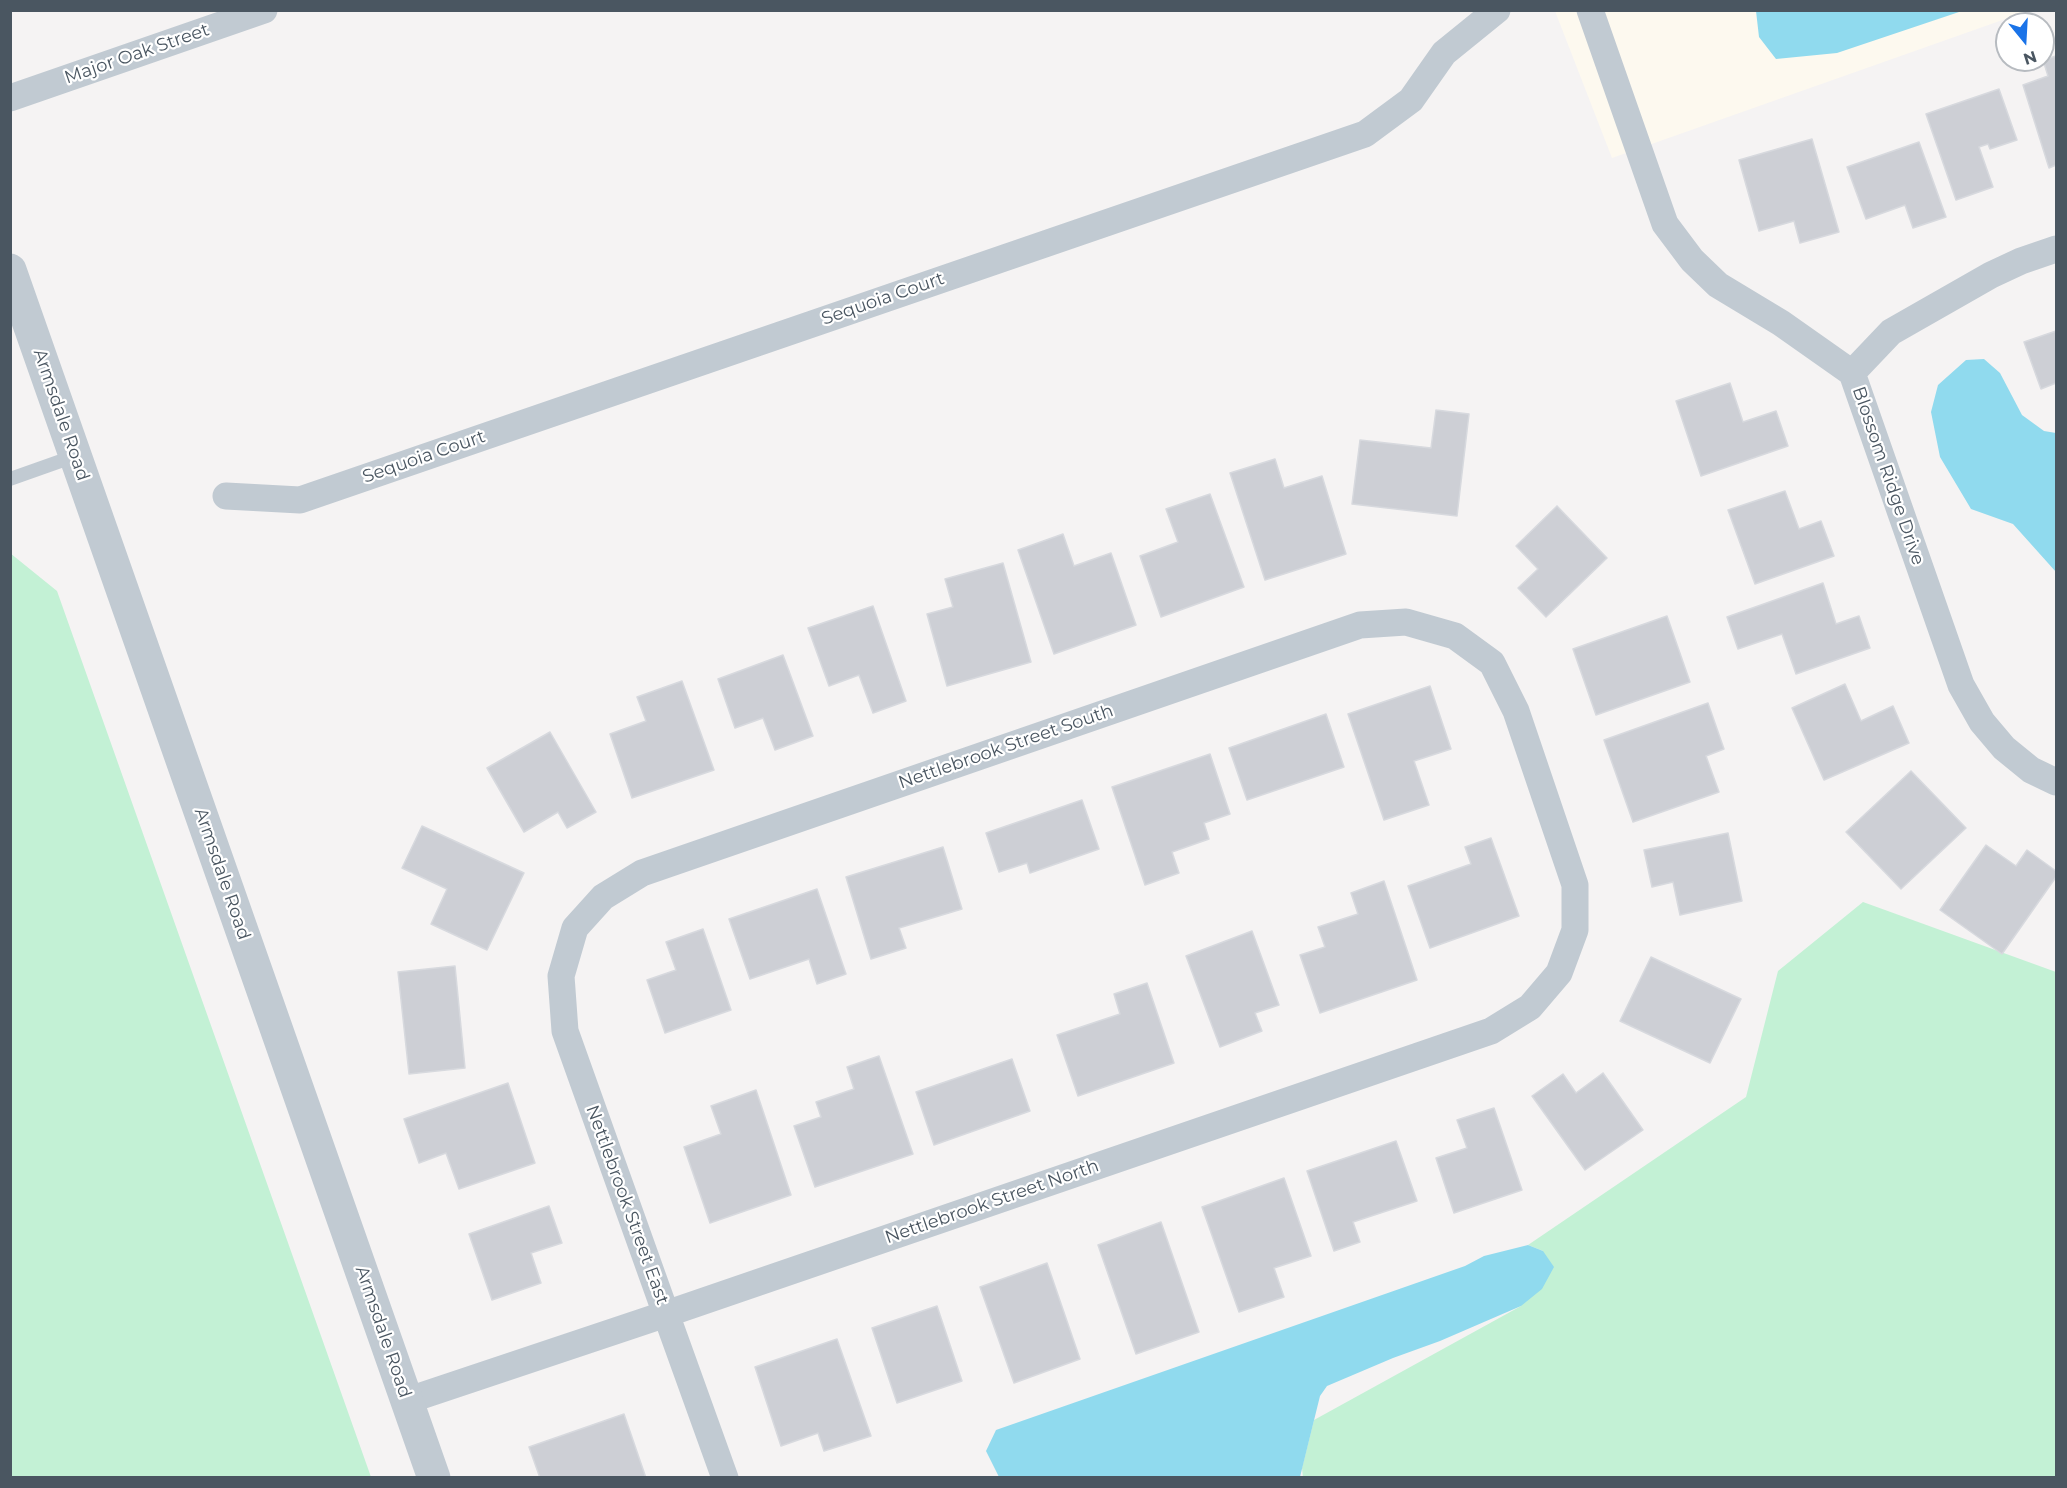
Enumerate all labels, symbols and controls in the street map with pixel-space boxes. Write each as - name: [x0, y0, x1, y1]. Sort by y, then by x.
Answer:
- north arrow: [1995, 12, 2055, 72]
- street label: Major Oak Street: [62, 19, 212, 89]
- text: N: [2021, 47, 2039, 69]
- street label: Sequoia Court: [819, 268, 947, 330]
- street label: Armsdale Road: [28, 346, 94, 484]
- street label: Blossom Ridge Drive: [1847, 384, 1929, 568]
- street label: Sequoia Court: [360, 426, 488, 488]
- street label: Nettlebrook Street South: [896, 700, 1116, 794]
- street label: Armsdale Road: [189, 805, 255, 943]
- street label: Nettlebrook Street East: [581, 1102, 673, 1308]
- street label: Nettlebrook Street North: [882, 1155, 1102, 1249]
- street label: Armsdale Road: [350, 1263, 416, 1401]

